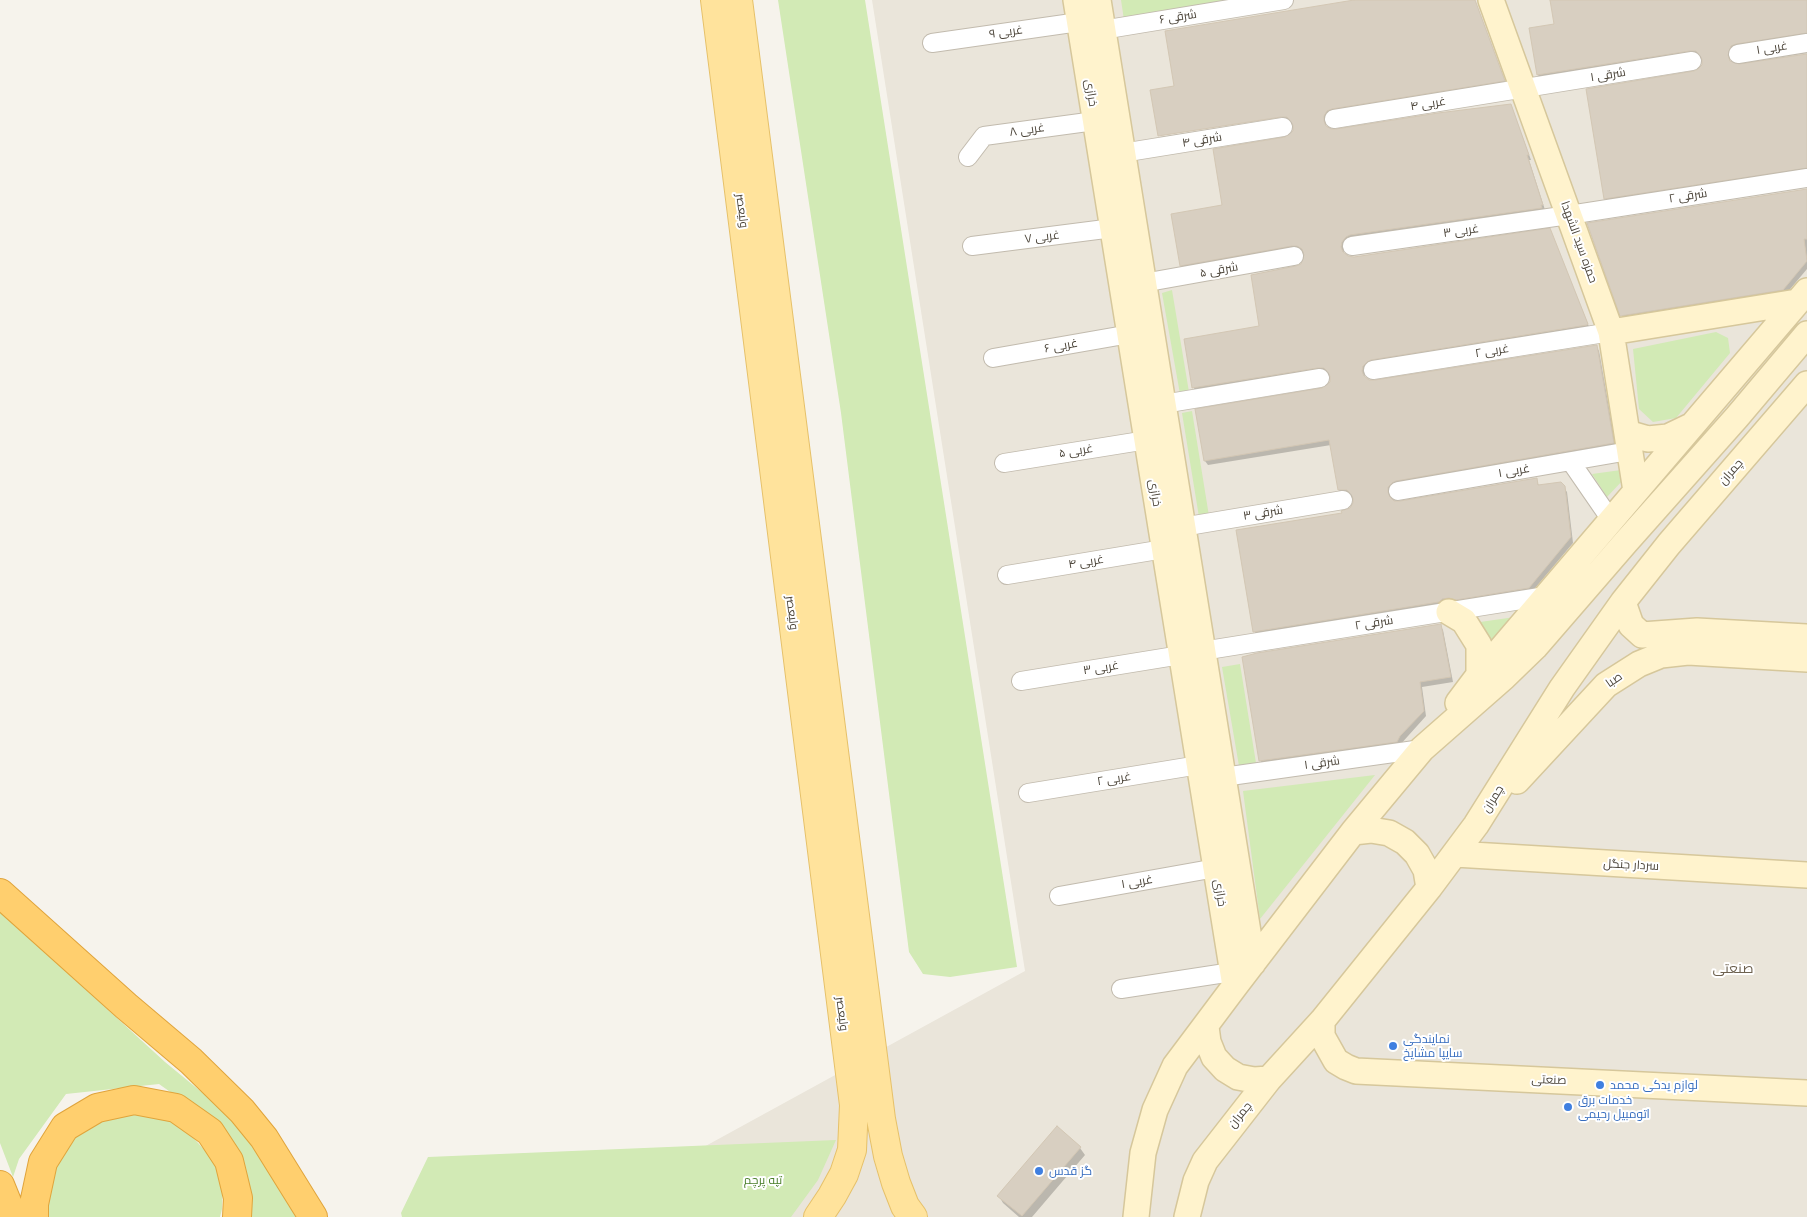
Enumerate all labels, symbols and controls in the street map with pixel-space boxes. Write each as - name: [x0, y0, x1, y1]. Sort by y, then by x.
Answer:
- street label: ۶ شرقی: [1158, 7, 1198, 27]
- street label: ۹ غربی: [988, 23, 1024, 41]
- street label: ۱ غربی: [1755, 38, 1789, 58]
- street label: ۱ شرقی: [1589, 65, 1627, 85]
- street label: خرازی: [1082, 78, 1100, 108]
- street label: ۴ غربی: [1409, 94, 1447, 114]
- street label: ۸ غربی: [1009, 120, 1045, 140]
- street label: ۴ شرقی: [1181, 130, 1223, 150]
- street label: ۲ شرقی: [1668, 186, 1708, 206]
- street label: ولیعصر: [733, 193, 751, 229]
- street label: حمزه سید الشهدا: [1557, 199, 1601, 285]
- street label: ۳ غربی: [1442, 221, 1480, 241]
- street label: ۷ غربی: [1024, 228, 1060, 246]
- street label: ۵ شرقی: [1199, 260, 1239, 280]
- street label: ۶ غربی: [1043, 336, 1079, 356]
- street label: ۲ غربی: [1474, 341, 1510, 361]
- street label: ۵ غربی: [1058, 441, 1094, 461]
- street label: چمران: [1716, 456, 1746, 488]
- street label: ۱ غربی: [1497, 461, 1531, 481]
- street label: خرازی: [1146, 478, 1164, 508]
- street label: ۳ شرقی: [1242, 503, 1284, 523]
- street label: ۴ غربی: [1067, 552, 1105, 572]
- street label: ولیعصر: [783, 595, 801, 631]
- street label: ۲ شرقی: [1354, 613, 1394, 633]
- street label: ۳ غربی: [1082, 658, 1120, 678]
- street label: صبا: [1603, 669, 1625, 691]
- street label: ۱ شرقی: [1303, 753, 1341, 773]
- street label: ۲ غربی: [1096, 769, 1132, 789]
- street label: چمران: [1479, 783, 1507, 815]
- street label: سردار جنگل: [1603, 856, 1659, 874]
- street label: ۱ غربی: [1120, 872, 1154, 892]
- street label: خرازی: [1211, 878, 1229, 908]
- district label: صنعتی: [1713, 961, 1753, 977]
- street label: ولیعصر: [833, 996, 851, 1032]
- place label: نمایندگی سایپا مشایخ: [1403, 1032, 1462, 1060]
- marker: نمایندگی سایپا مشایخ: [1387, 1040, 1399, 1052]
- street label: صنعتی: [1531, 1072, 1567, 1088]
- place label: لوازم یدکی محمد: [1610, 1078, 1698, 1092]
- marker: لوازم یدکی محمد: [1594, 1079, 1606, 1091]
- place label: خدمات برق اتومبیل رحیمی: [1578, 1093, 1650, 1121]
- street label: چمران: [1225, 1099, 1255, 1131]
- marker: خدمات برق اتومبیل رحیمی: [1562, 1101, 1574, 1113]
- place label: گز قدس: [1049, 1164, 1092, 1178]
- marker: گز قدس: [1033, 1165, 1045, 1177]
- park label: تپه پرچم: [744, 1173, 782, 1187]

